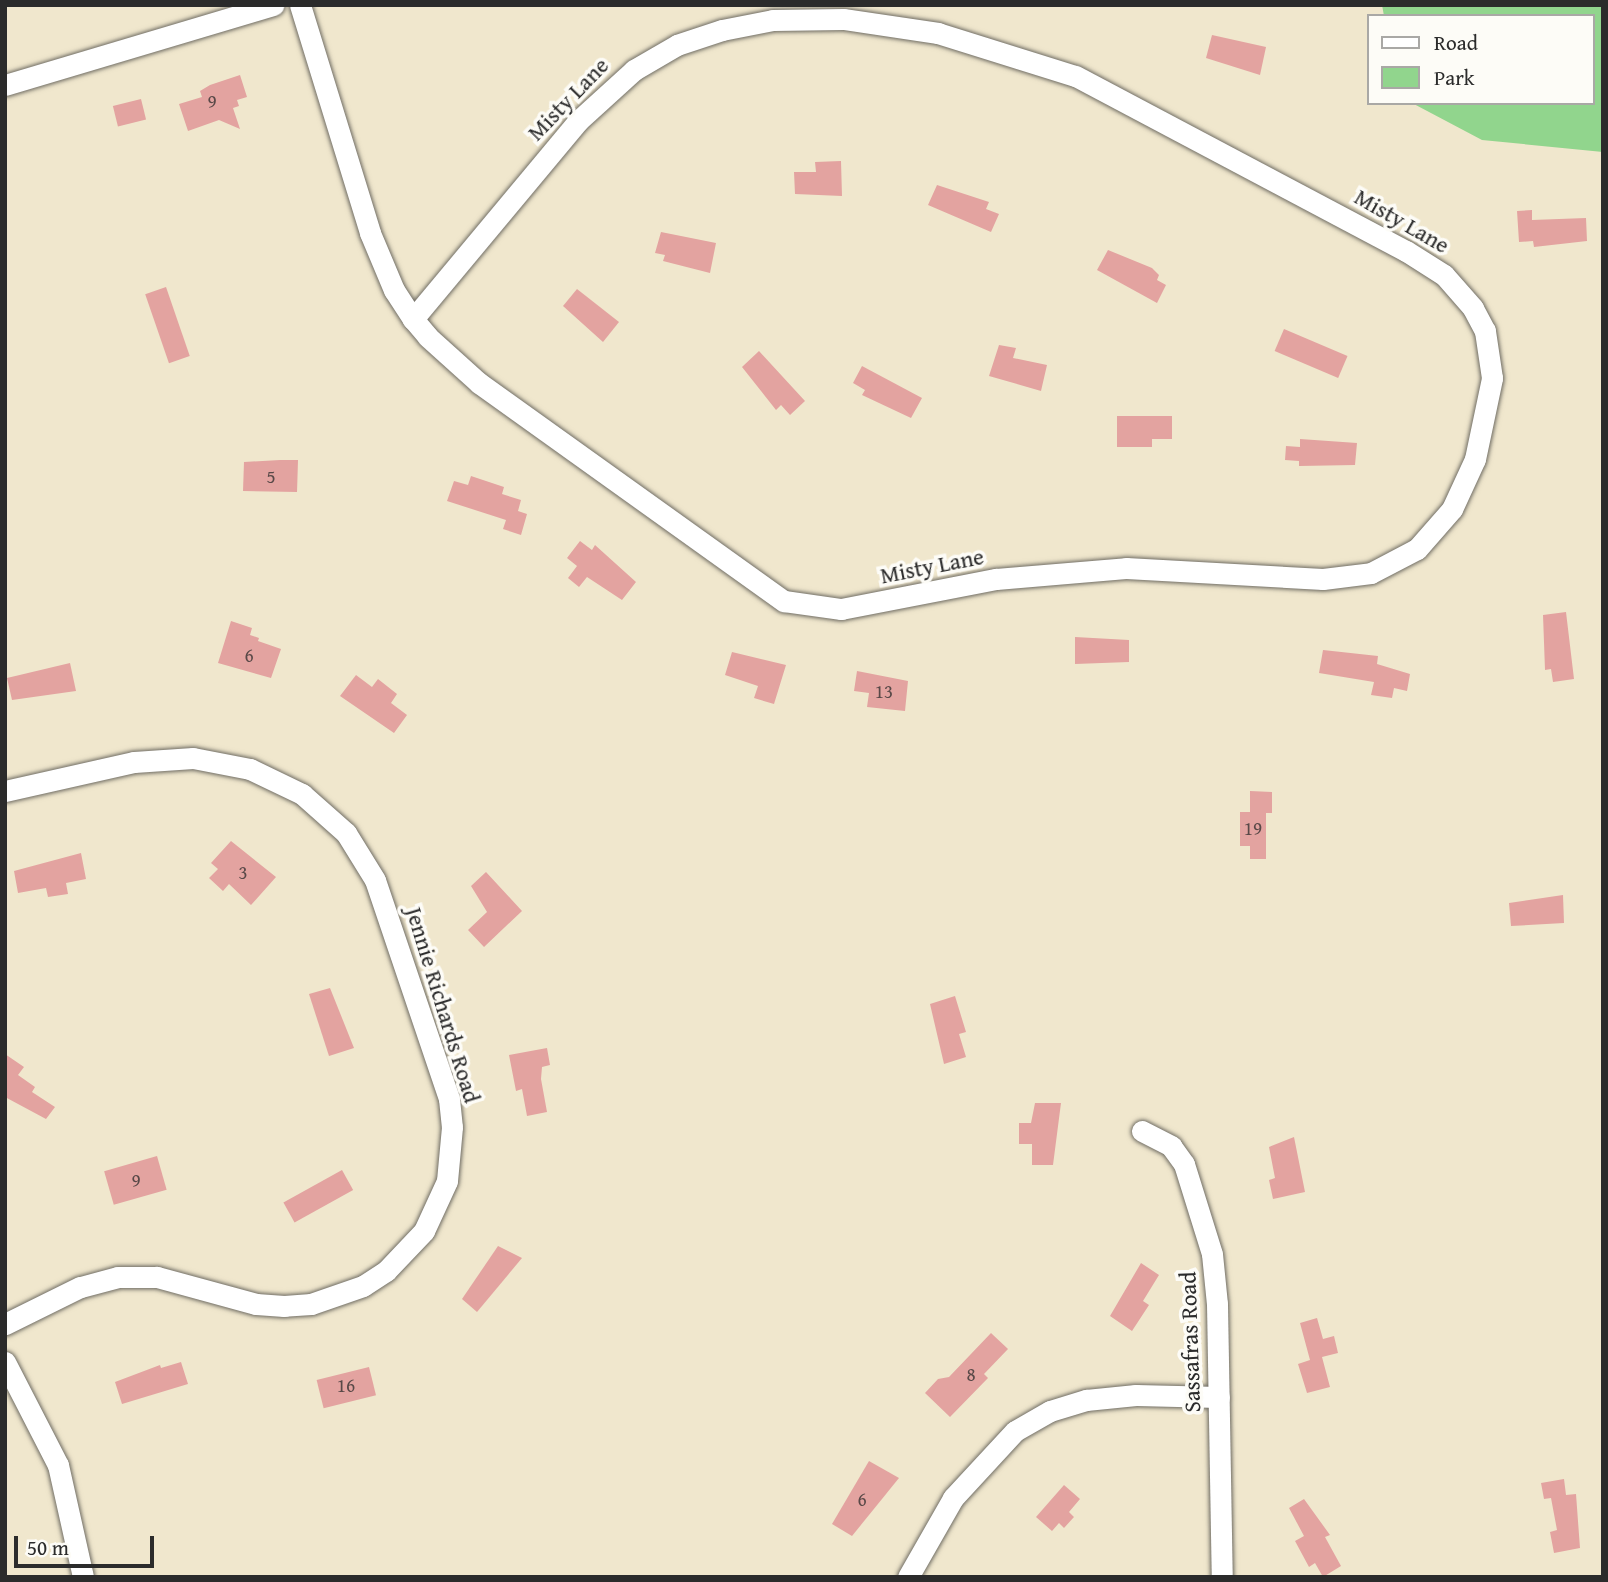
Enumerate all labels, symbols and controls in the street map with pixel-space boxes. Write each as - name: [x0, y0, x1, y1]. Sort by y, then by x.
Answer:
- legend: [1366, 14, 1594, 105]
- text: Road: [1434, 27, 1478, 58]
- street label: Misty Lane: [522, 52, 614, 146]
- text: Park: [1434, 62, 1475, 93]
- house number: 9: [207, 91, 217, 113]
- street label: Misty Lane: [1350, 183, 1454, 259]
- house number: 5: [266, 466, 276, 488]
- street label: Misty Lane: [878, 542, 986, 590]
- house number: 6: [244, 645, 254, 667]
- house number: 13: [875, 681, 893, 703]
- house number: 19: [1244, 818, 1262, 840]
- house number: 3: [238, 862, 248, 884]
- street label: Jennie Richards Road: [400, 904, 486, 1106]
- house number: 9: [131, 1170, 141, 1192]
- street label: Sassafras Road: [1174, 1271, 1206, 1413]
- house number: 8: [966, 1364, 976, 1386]
- house number: 16: [337, 1375, 355, 1397]
- house number: 6: [857, 1489, 867, 1511]
- scale bar: [18, 1522, 158, 1566]
- text: 50 m: [27, 1532, 69, 1563]

